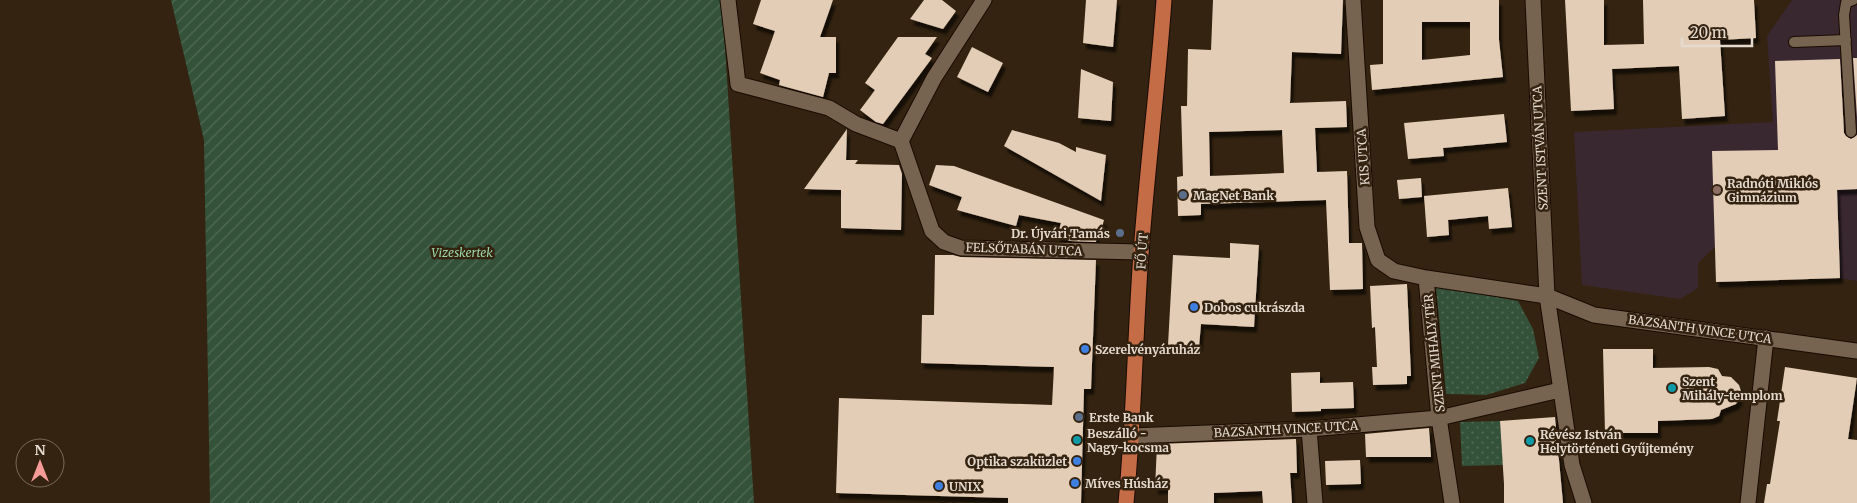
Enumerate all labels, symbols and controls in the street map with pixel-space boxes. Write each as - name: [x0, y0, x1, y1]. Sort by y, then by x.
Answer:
- scale bar: [1682, 15, 1752, 47]
- text: 20 m: [1690, 23, 1727, 42]
- street label: SZENT ISTVÁN UTCA: [1529, 85, 1551, 211]
- street label: KIS UTCA: [1353, 128, 1372, 186]
- place label: Radnóti Miklós Gimnázium: [1727, 176, 1818, 205]
- marker: Radnóti Miklós Gimnázium: [1711, 184, 1723, 196]
- place label: MagNet Bank: [1193, 188, 1274, 203]
- marker: MagNet Bank: [1177, 189, 1189, 201]
- place label: Dr. Újvári Tamás: [1011, 225, 1110, 241]
- marker: Dr. Újvári Tamás: [1114, 227, 1126, 239]
- street label: FŐ ÚT: [1133, 232, 1151, 270]
- street label: FELSŐTABÁN UTCA: [965, 239, 1083, 259]
- park label: Vizeskertek: [431, 245, 493, 260]
- street label: SZENT MIHÁLY TÉR: [1420, 292, 1448, 413]
- place label: Dobos cukrászda: [1204, 300, 1305, 315]
- marker: Dobos cukrászda: [1188, 301, 1200, 313]
- street label: BAZSANTH VINCE UTCA: [1627, 312, 1773, 347]
- place label: Szerelvényáruház: [1095, 342, 1201, 357]
- marker: Szerelvényáruház: [1079, 343, 1091, 355]
- place label: Szent Mihály-templom: [1682, 374, 1782, 403]
- marker: Szent Mihály-templom: [1666, 382, 1678, 394]
- place label: Erste Bank: [1089, 410, 1154, 425]
- marker: Erste Bank: [1073, 411, 1085, 423]
- street label: BAZSANTH VINCE UTCA: [1213, 418, 1359, 440]
- place label: Beszálló - Nagy-kocsma: [1087, 426, 1169, 455]
- place label: Révész István Helytörténeti Gyűjtemény: [1540, 427, 1694, 456]
- marker: Beszálló - Nagy-kocsma: [1071, 434, 1083, 446]
- marker: Révész István Helytörténeti Gyűjtemény: [1524, 435, 1536, 447]
- north arrow: [15, 438, 65, 488]
- text: N: [34, 441, 46, 459]
- place label: Optika szaküzlet: [967, 454, 1067, 469]
- marker: Optika szaküzlet: [1071, 455, 1083, 467]
- place label: Míves Húsház: [1085, 476, 1169, 491]
- marker: Míves Húsház: [1069, 477, 1081, 489]
- place label: UNIX: [949, 479, 981, 494]
- marker: UNIX: [933, 480, 945, 492]

